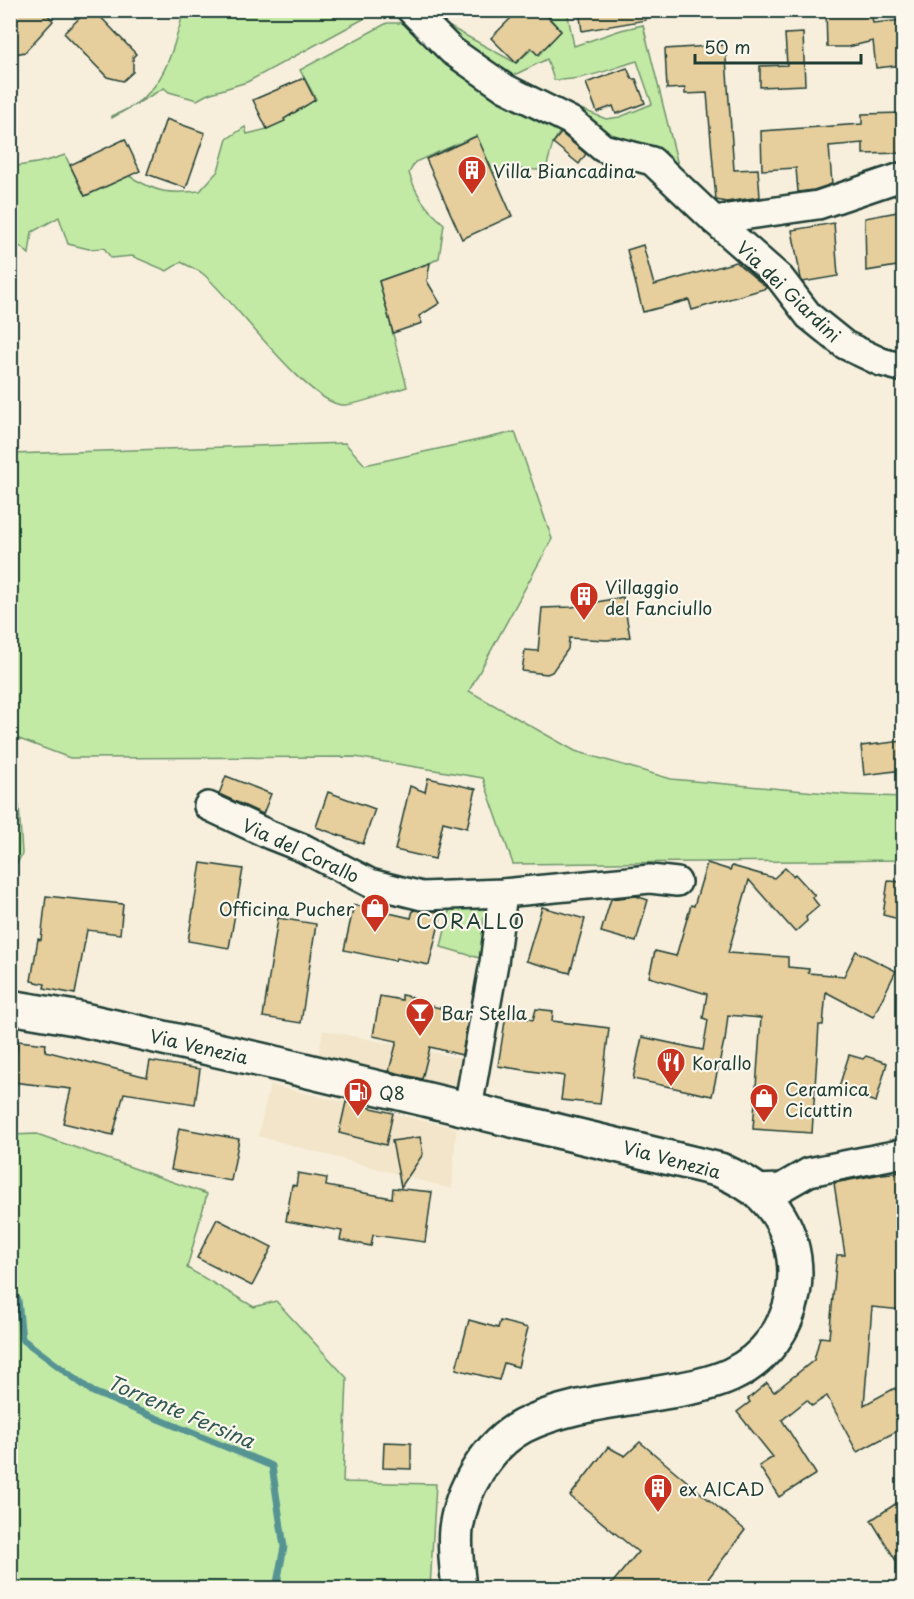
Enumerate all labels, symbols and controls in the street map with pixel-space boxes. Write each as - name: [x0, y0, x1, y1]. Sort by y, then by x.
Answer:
- scale bar: [695, 27, 862, 65]
- text: 50 m: [704, 33, 751, 60]
- building icon: Villa Biancadina: [456, 154, 488, 196]
- place label: Villa Biancadina: [493, 157, 636, 184]
- street label: Via dei Giardini: [731, 234, 847, 348]
- place label: Villaggio del Fanciullo: [605, 573, 712, 621]
- building icon: Villaggio del Fanciullo: [568, 580, 600, 622]
- street label: Via del Corallo: [238, 811, 364, 889]
- shop icon: Officina Pucher: [359, 892, 391, 934]
- place label: Officina Pucher: [219, 895, 355, 922]
- district label: CORALLO: [416, 906, 526, 936]
- bar icon: Bar Stella: [404, 996, 436, 1038]
- place label: Bar Stella: [441, 999, 528, 1026]
- street label: Via Venezia: [147, 1022, 252, 1071]
- restaurant icon: Korallo: [655, 1046, 687, 1088]
- place label: Korallo: [692, 1049, 752, 1076]
- place label: Ceramica Cicuttin: [785, 1075, 870, 1123]
- fuel station icon: Q8: [342, 1076, 374, 1118]
- place label: Q8: [379, 1079, 405, 1106]
- shop icon: Ceramica Cicuttin: [748, 1082, 780, 1124]
- street label: Via Venezia: [620, 1133, 725, 1185]
- water label: Torrente Fersina: [103, 1367, 260, 1456]
- building icon: ex AICAD: [642, 1472, 674, 1514]
- place label: ex AICAD: [679, 1475, 765, 1502]

